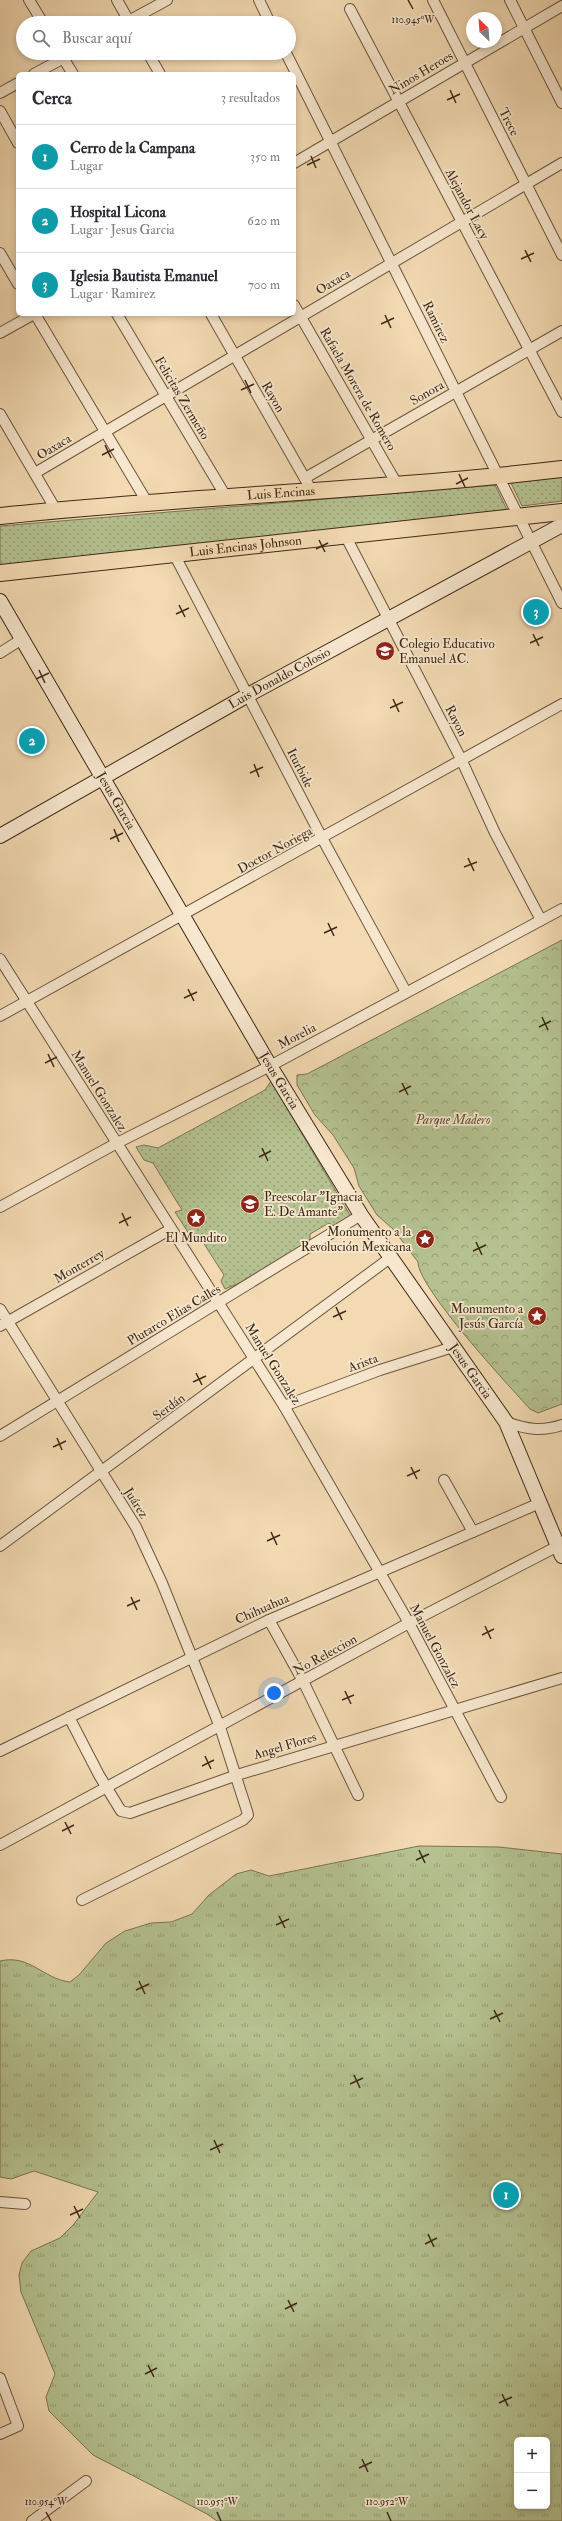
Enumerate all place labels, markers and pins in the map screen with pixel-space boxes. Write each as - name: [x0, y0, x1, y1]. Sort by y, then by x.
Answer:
- pin: 3: [523, 597, 549, 627]
- place label: Colegio Educativo Emanuel AC.: [399, 636, 495, 667]
- school or university icon: Colegio Educativo Emanuel AC.: [374, 640, 396, 662]
- pin: 2: [19, 726, 45, 756]
- place label: Preescolar "Ignacia E. De Amante": [264, 1189, 363, 1220]
- school or university icon: Preescolar "Ignacia E. De Amante": [239, 1193, 261, 1215]
- place icon: El Mundito: [185, 1207, 207, 1229]
- place label: Monumento a la Revolución Mexicana: [301, 1224, 412, 1255]
- place icon: Monumento a la Revolución Mexicana: [414, 1228, 436, 1250]
- place label: El Mundito: [165, 1230, 227, 1246]
- place label: Monumento a Jesús García: [450, 1301, 524, 1332]
- place icon: Monumento a Jesús García: [526, 1305, 548, 1327]
- pin: 1: [493, 2180, 519, 2210]

